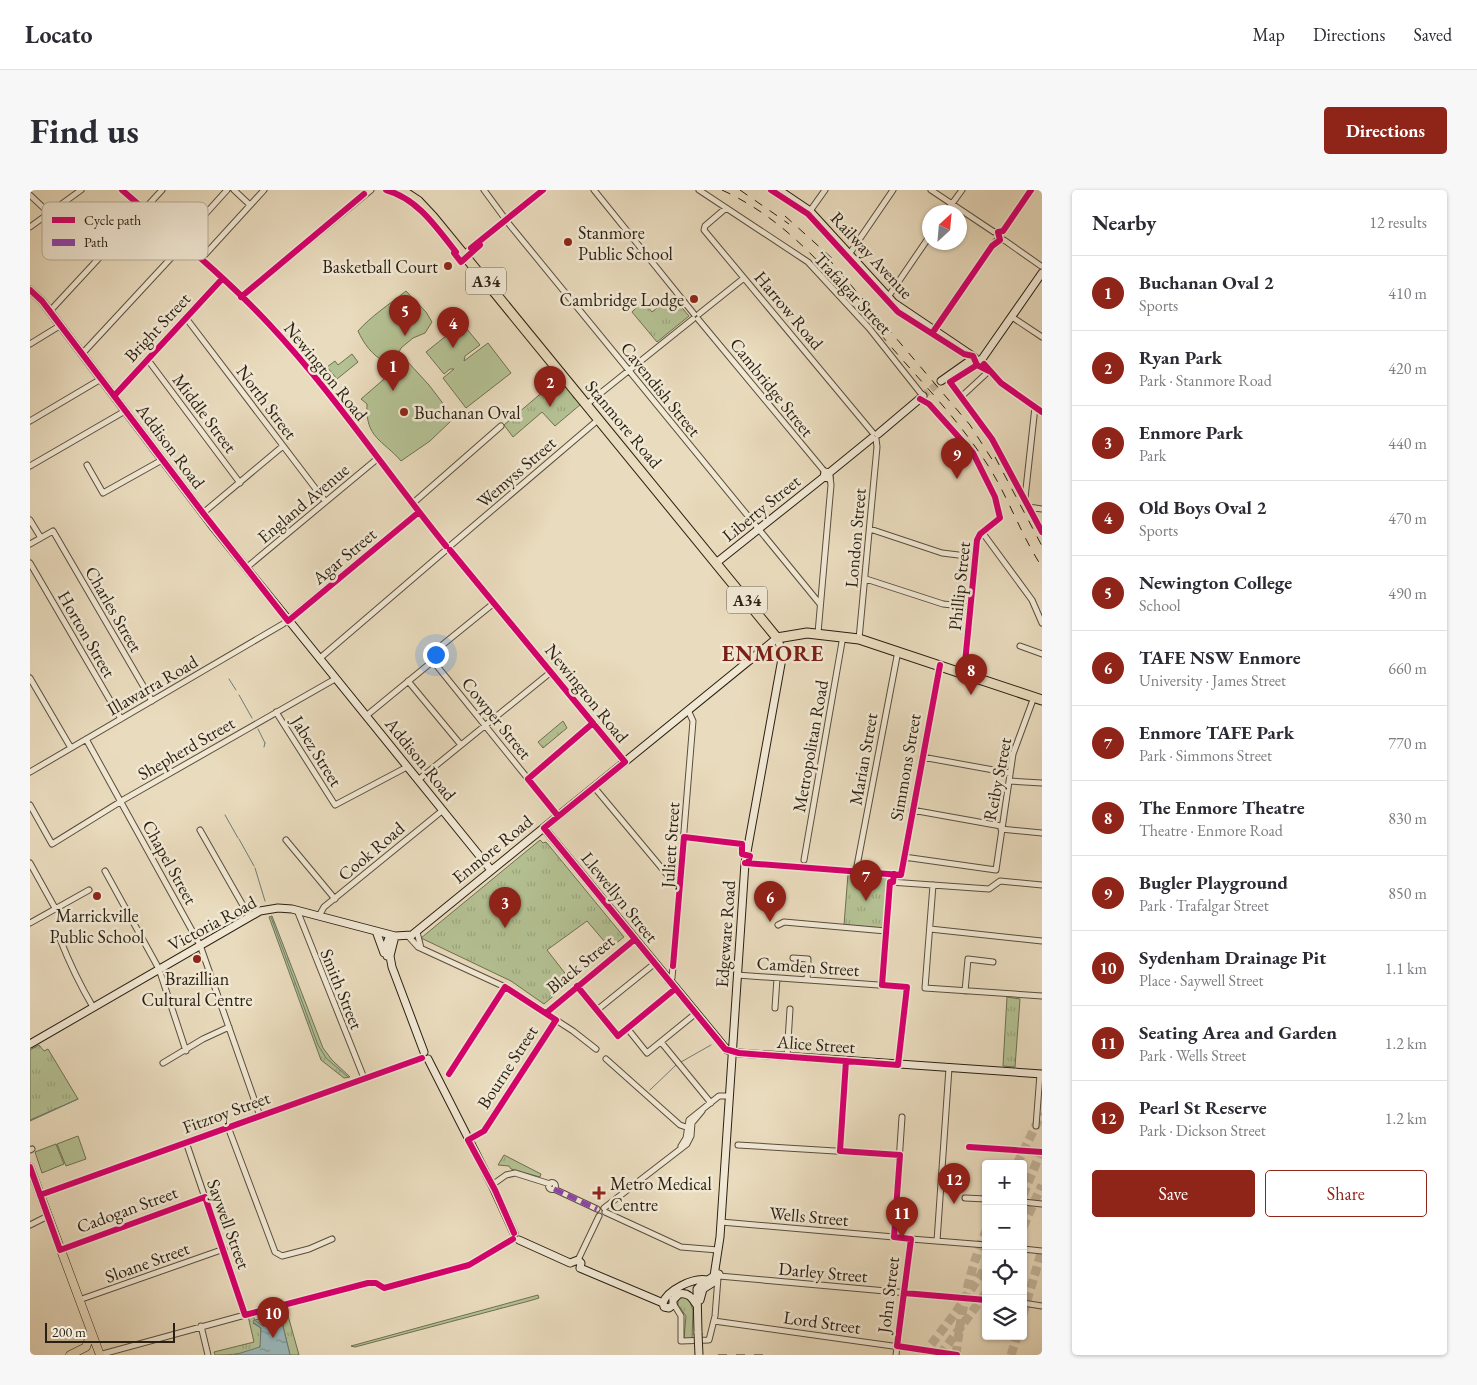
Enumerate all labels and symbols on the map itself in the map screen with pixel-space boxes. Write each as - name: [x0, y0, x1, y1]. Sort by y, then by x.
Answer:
- legend: [42, 202, 208, 260]
- north arrow: [922, 205, 967, 250]
- street label: Railway Avenue: [826, 207, 918, 303]
- text: Cycle path: [84, 211, 141, 229]
- place label: Stanmore Public School: [578, 221, 673, 265]
- text: Path: [84, 233, 108, 251]
- marker: Stanmore Public School: [562, 236, 574, 248]
- street label: Trafalgar Street: [809, 247, 897, 339]
- place label: Basketball Court: [322, 255, 438, 278]
- marker: Basketball Court: [442, 260, 454, 272]
- street label: Harrow Road: [749, 266, 829, 355]
- road number: A34: [466, 268, 506, 294]
- street label: Bright Street: [119, 287, 195, 367]
- place label: Cambridge Lodge: [559, 288, 684, 311]
- marker: Cambridge Lodge: [688, 293, 700, 305]
- pin: 5: [389, 295, 421, 336]
- pin: 4: [437, 307, 469, 348]
- street label: Newington Road: [279, 317, 373, 426]
- street label: Cambridge Street: [725, 333, 819, 441]
- street label: Cavendish Street: [616, 337, 706, 441]
- pin: 1: [377, 350, 409, 391]
- street label: North Street: [232, 360, 303, 444]
- pin: 2: [534, 366, 566, 407]
- street label: Middle Street: [168, 369, 242, 457]
- street label: Stanmore Road: [581, 375, 668, 473]
- street label: Addison Road: [131, 398, 211, 494]
- place label: Buchanan Oval: [414, 401, 520, 424]
- marker: Buchanan Oval: [398, 406, 410, 418]
- street label: Wemyss Street: [472, 431, 561, 513]
- pin: 9: [941, 438, 973, 479]
- street label: England Avenue: [252, 458, 354, 548]
- street label: Liberty Street: [717, 469, 805, 546]
- street label: London Street: [839, 487, 871, 589]
- street label: Agar Street: [306, 522, 381, 590]
- street label: Phillip Street: [943, 540, 975, 632]
- street label: Charles Street: [80, 562, 148, 656]
- street label: Horton Street: [53, 586, 121, 682]
- road number: A34: [727, 586, 767, 614]
- street label: Newington Road: [540, 639, 634, 748]
- district label: ENMORE: [722, 639, 824, 668]
- your location: [423, 642, 449, 668]
- street label: Illawarra Road: [102, 649, 202, 720]
- pin: 8: [955, 654, 987, 695]
- street label: Cowper Street: [457, 672, 537, 764]
- street label: Metropolitan Road: [787, 677, 833, 814]
- street label: Jabez Street: [285, 709, 348, 791]
- street label: Shepherd Street: [133, 711, 239, 785]
- street label: Marian Street: [844, 711, 882, 807]
- street label: Simmons Street: [884, 711, 926, 822]
- street label: Addison Road: [380, 712, 462, 806]
- street label: Reiby Street: [978, 735, 1016, 822]
- street label: Juliett Street: [655, 801, 684, 891]
- street label: Enmore Road: [447, 809, 538, 888]
- street label: Chapel Street: [137, 816, 203, 909]
- street label: Cook Road: [333, 816, 410, 886]
- street label: Llewellyn Street: [576, 847, 664, 947]
- pin: 7: [850, 860, 882, 901]
- street label: Edgeware Road: [710, 879, 740, 988]
- pin: 6: [754, 881, 786, 922]
- pin: 3: [489, 887, 521, 928]
- marker: Marrickville Public School: [91, 890, 103, 902]
- street label: Victoria Road: [164, 890, 261, 956]
- place label: Marrickville Public School: [50, 904, 144, 948]
- street label: Black Street: [541, 929, 619, 998]
- street label: Smith Street: [315, 945, 369, 1033]
- street label: Camden Street: [756, 951, 860, 981]
- marker: Brazillian Cultural Centre: [191, 953, 203, 965]
- place label: Brazillian Cultural Centre: [142, 967, 252, 1011]
- street label: Bourne Street: [472, 1021, 543, 1113]
- street label: Alice Street: [775, 1030, 856, 1058]
- street label: Fitzroy Street: [179, 1085, 273, 1138]
- pin: 12: [938, 1163, 970, 1204]
- place label: Metro Medical Centre: [610, 1172, 712, 1216]
- street label: Saywell Street: [202, 1176, 256, 1272]
- street label: Cadogan Street: [73, 1180, 181, 1238]
- marker: Metro Medical Centre: [592, 1186, 606, 1200]
- pin: 11: [886, 1197, 918, 1238]
- street label: Wells Street: [768, 1201, 850, 1231]
- street label: Sloane Street: [102, 1236, 193, 1288]
- street label: John Street: [872, 1255, 904, 1336]
- street label: Darley Street: [778, 1257, 869, 1287]
- pin: 10: [257, 1297, 289, 1338]
- street label: Lord Street: [782, 1305, 862, 1339]
- scale bar: [45, 1320, 175, 1343]

